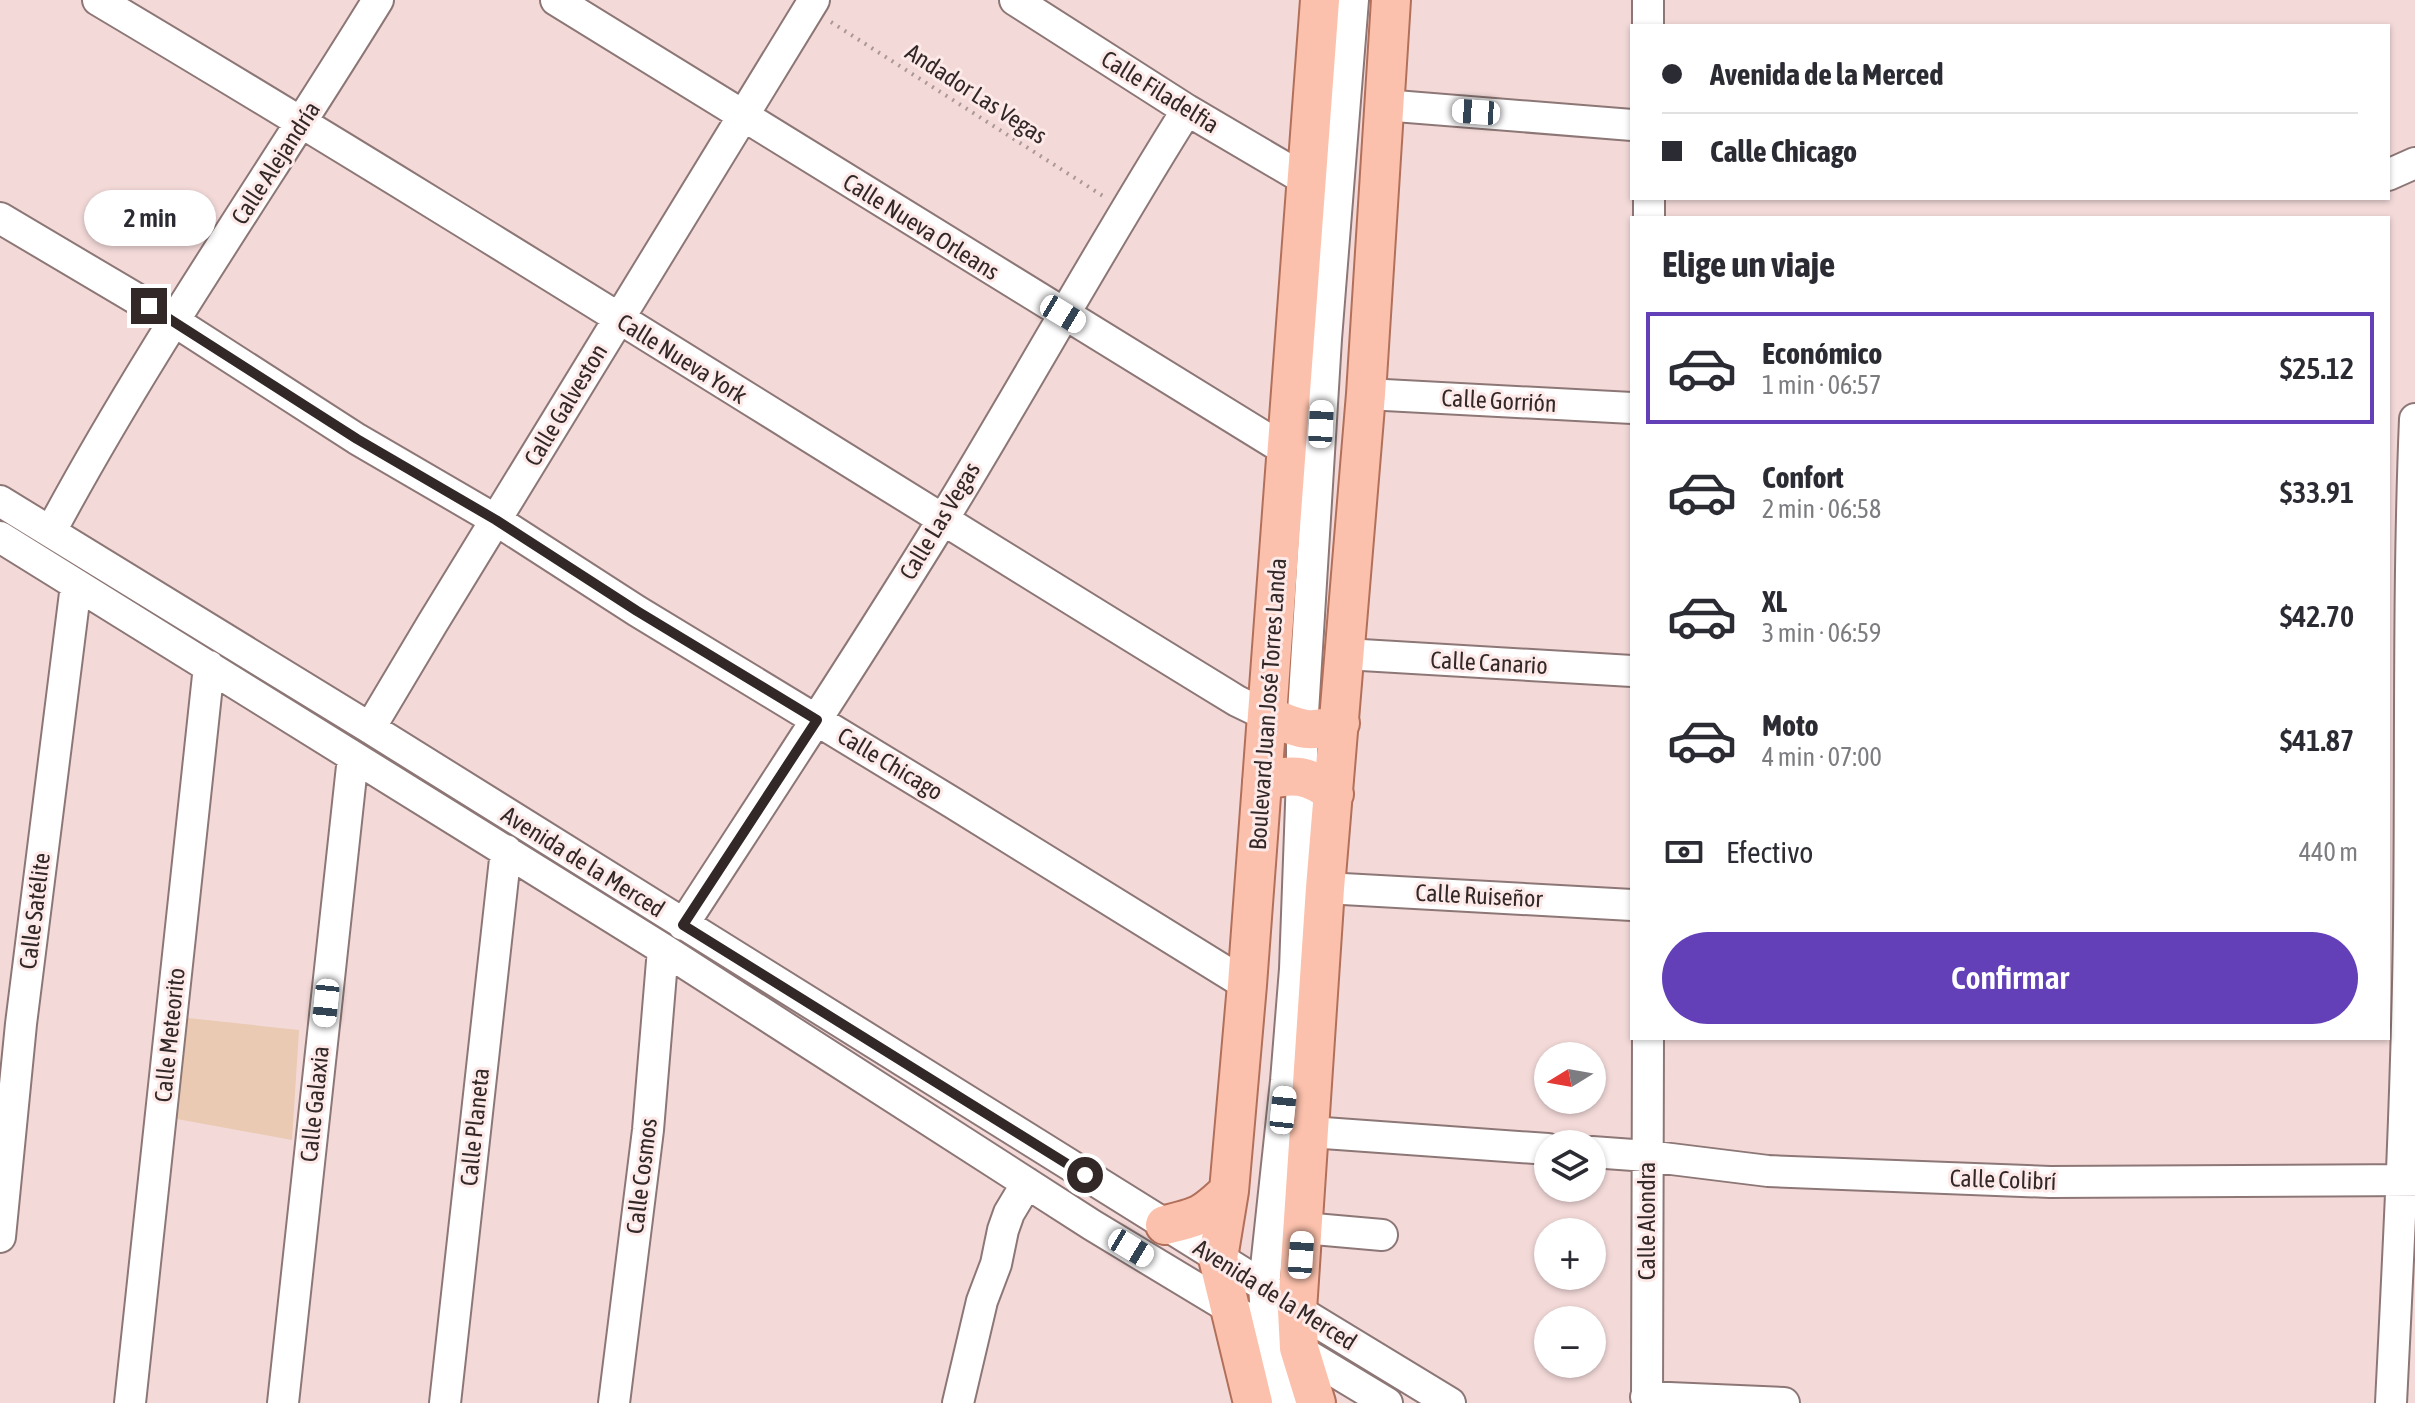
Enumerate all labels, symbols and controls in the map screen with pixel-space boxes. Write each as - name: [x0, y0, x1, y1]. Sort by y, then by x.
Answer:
- street label: Andador Las Vegas: [901, 38, 1052, 149]
- street label: Calle Filadelfia: [1097, 45, 1224, 138]
- text: Avenida de la Merced: [1710, 57, 1943, 91]
- street label: Calle Alejandría: [226, 96, 325, 229]
- car: [1451, 98, 1501, 126]
- text: Calle Chicago: [1710, 134, 1857, 168]
- street label: Calle Nueva Orleans: [838, 168, 1004, 285]
- callout: 2 min: [83, 190, 215, 246]
- text: 2 min: [123, 203, 177, 233]
- text: Elige un viaje: [1662, 243, 1835, 285]
- route end: [131, 288, 167, 324]
- car: [1036, 291, 1090, 337]
- street label: Calle Nueva York: [613, 308, 752, 409]
- icon: car: [1666, 332, 1738, 404]
- text: Económico: [1762, 336, 1882, 370]
- street label: Calle Galveston: [519, 339, 612, 471]
- text: $25.12: [2280, 351, 2354, 385]
- text: 1 min · 06:57: [1762, 370, 1881, 400]
- street label: Calle Gorrión: [1441, 384, 1557, 417]
- car: [1308, 399, 1334, 449]
- icon: car: [1666, 456, 1738, 528]
- street label: Calle Las Vegas: [894, 457, 985, 584]
- text: Confort: [1762, 460, 1844, 494]
- text: $33.91: [2280, 475, 2354, 509]
- text: 2 min · 06:58: [1762, 494, 1881, 524]
- street label: Boulevard Juan José Torres Landa: [1244, 557, 1291, 851]
- icon: car: [1666, 580, 1738, 652]
- text: XL: [1762, 584, 1787, 618]
- text: $42.70: [2280, 599, 2354, 633]
- text: 3 min · 06:59: [1762, 618, 1881, 648]
- street label: Calle Canario: [1430, 646, 1548, 679]
- icon: car: [1666, 704, 1738, 776]
- text: Moto: [1762, 708, 1819, 742]
- street label: Calle Chicago: [833, 722, 948, 805]
- text: $41.87: [2280, 723, 2354, 757]
- text: 4 min · 07:00: [1762, 742, 1882, 772]
- street label: Avenida de la Merced: [497, 801, 670, 923]
- icon: cash: [1662, 830, 1706, 874]
- text: Efectivo: [1726, 835, 1813, 869]
- text: 440 m: [2299, 837, 2358, 867]
- street label: Calle Satélite: [14, 851, 55, 971]
- street label: Calle Ruiseñor: [1415, 879, 1544, 912]
- button: Confirmar: [1662, 932, 2358, 1024]
- street label: Calle Meteorito: [149, 966, 190, 1103]
- car: [312, 978, 340, 1028]
- north arrow: [1534, 1042, 1606, 1114]
- map controls: [1534, 1042, 1606, 1378]
- street label: Calle Galaxia: [295, 1045, 334, 1163]
- street label: Calle Planeta: [455, 1067, 494, 1187]
- car: [1269, 1085, 1297, 1135]
- street label: Calle Cosmos: [621, 1117, 662, 1235]
- button: layers: [1534, 1130, 1606, 1202]
- route start: [1067, 1157, 1103, 1193]
- street label: Calle Alondra: [1633, 1162, 1660, 1280]
- street label: Calle Colibrí: [1949, 1164, 2057, 1195]
- button: +: [1534, 1218, 1606, 1290]
- car: [1104, 1225, 1158, 1271]
- car: [1287, 1230, 1315, 1280]
- street label: Avenida de la Merced: [1189, 1234, 1362, 1356]
- button: −: [1534, 1306, 1606, 1378]

